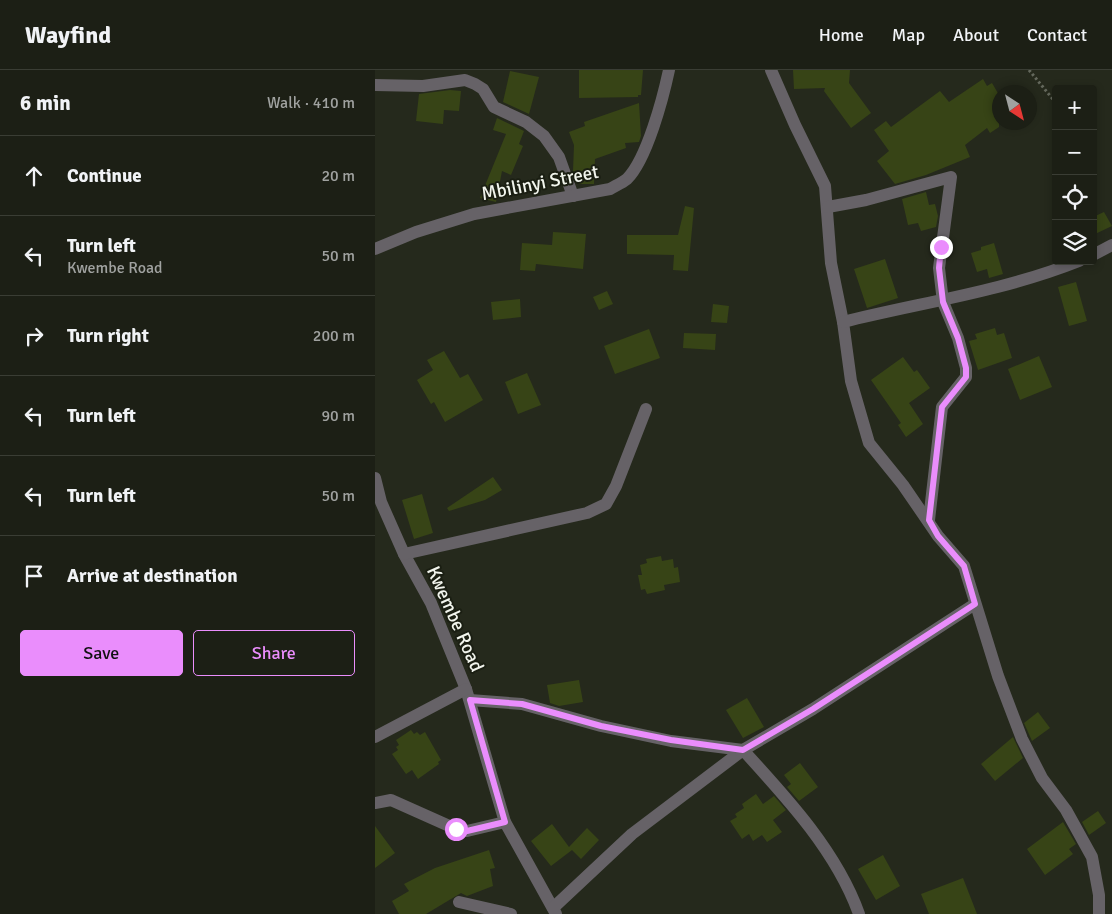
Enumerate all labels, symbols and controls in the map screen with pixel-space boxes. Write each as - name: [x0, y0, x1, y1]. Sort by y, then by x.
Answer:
- text: Wayfind: [25, 20, 111, 50]
- text: Home: [819, 24, 864, 46]
- text: Map: [892, 24, 925, 46]
- text: About: [953, 24, 999, 46]
- text: Contact: [1027, 24, 1087, 46]
- north arrow: [992, 85, 1037, 130]
- map controls: [1052, 85, 1097, 265]
- button: +: [1052, 85, 1097, 130]
- text: 6 min: [20, 90, 71, 116]
- text: Walk · 410 m: [267, 93, 355, 113]
- button: −: [1052, 130, 1097, 175]
- street label: Mbilinyi Street: [479, 160, 601, 206]
- icon: ahead: [20, 162, 48, 190]
- text: Continue: [67, 164, 142, 188]
- text: 20 m: [321, 166, 355, 186]
- button: locate: [1052, 175, 1097, 220]
- button: layers: [1052, 220, 1097, 265]
- text: Turn left: [67, 234, 136, 258]
- route end: [930, 236, 953, 259]
- icon: left: [20, 242, 48, 270]
- text: 50 m: [321, 246, 355, 266]
- text: Kwembe Road: [67, 258, 163, 278]
- icon: right: [20, 322, 48, 350]
- text: Turn right: [67, 324, 149, 348]
- text: 200 m: [313, 326, 355, 346]
- icon: left: [20, 402, 48, 430]
- text: Turn left: [67, 404, 136, 428]
- text: 90 m: [321, 406, 355, 426]
- icon: left: [20, 482, 48, 510]
- text: Turn left: [67, 484, 136, 508]
- text: 50 m: [321, 486, 355, 506]
- icon: arrive: [20, 562, 48, 590]
- street label: Kwembe Road: [421, 562, 489, 676]
- text: Arrive at destination: [67, 564, 238, 588]
- button: Save: [20, 630, 183, 676]
- button: Share: [193, 630, 355, 676]
- route start: [445, 818, 468, 841]

